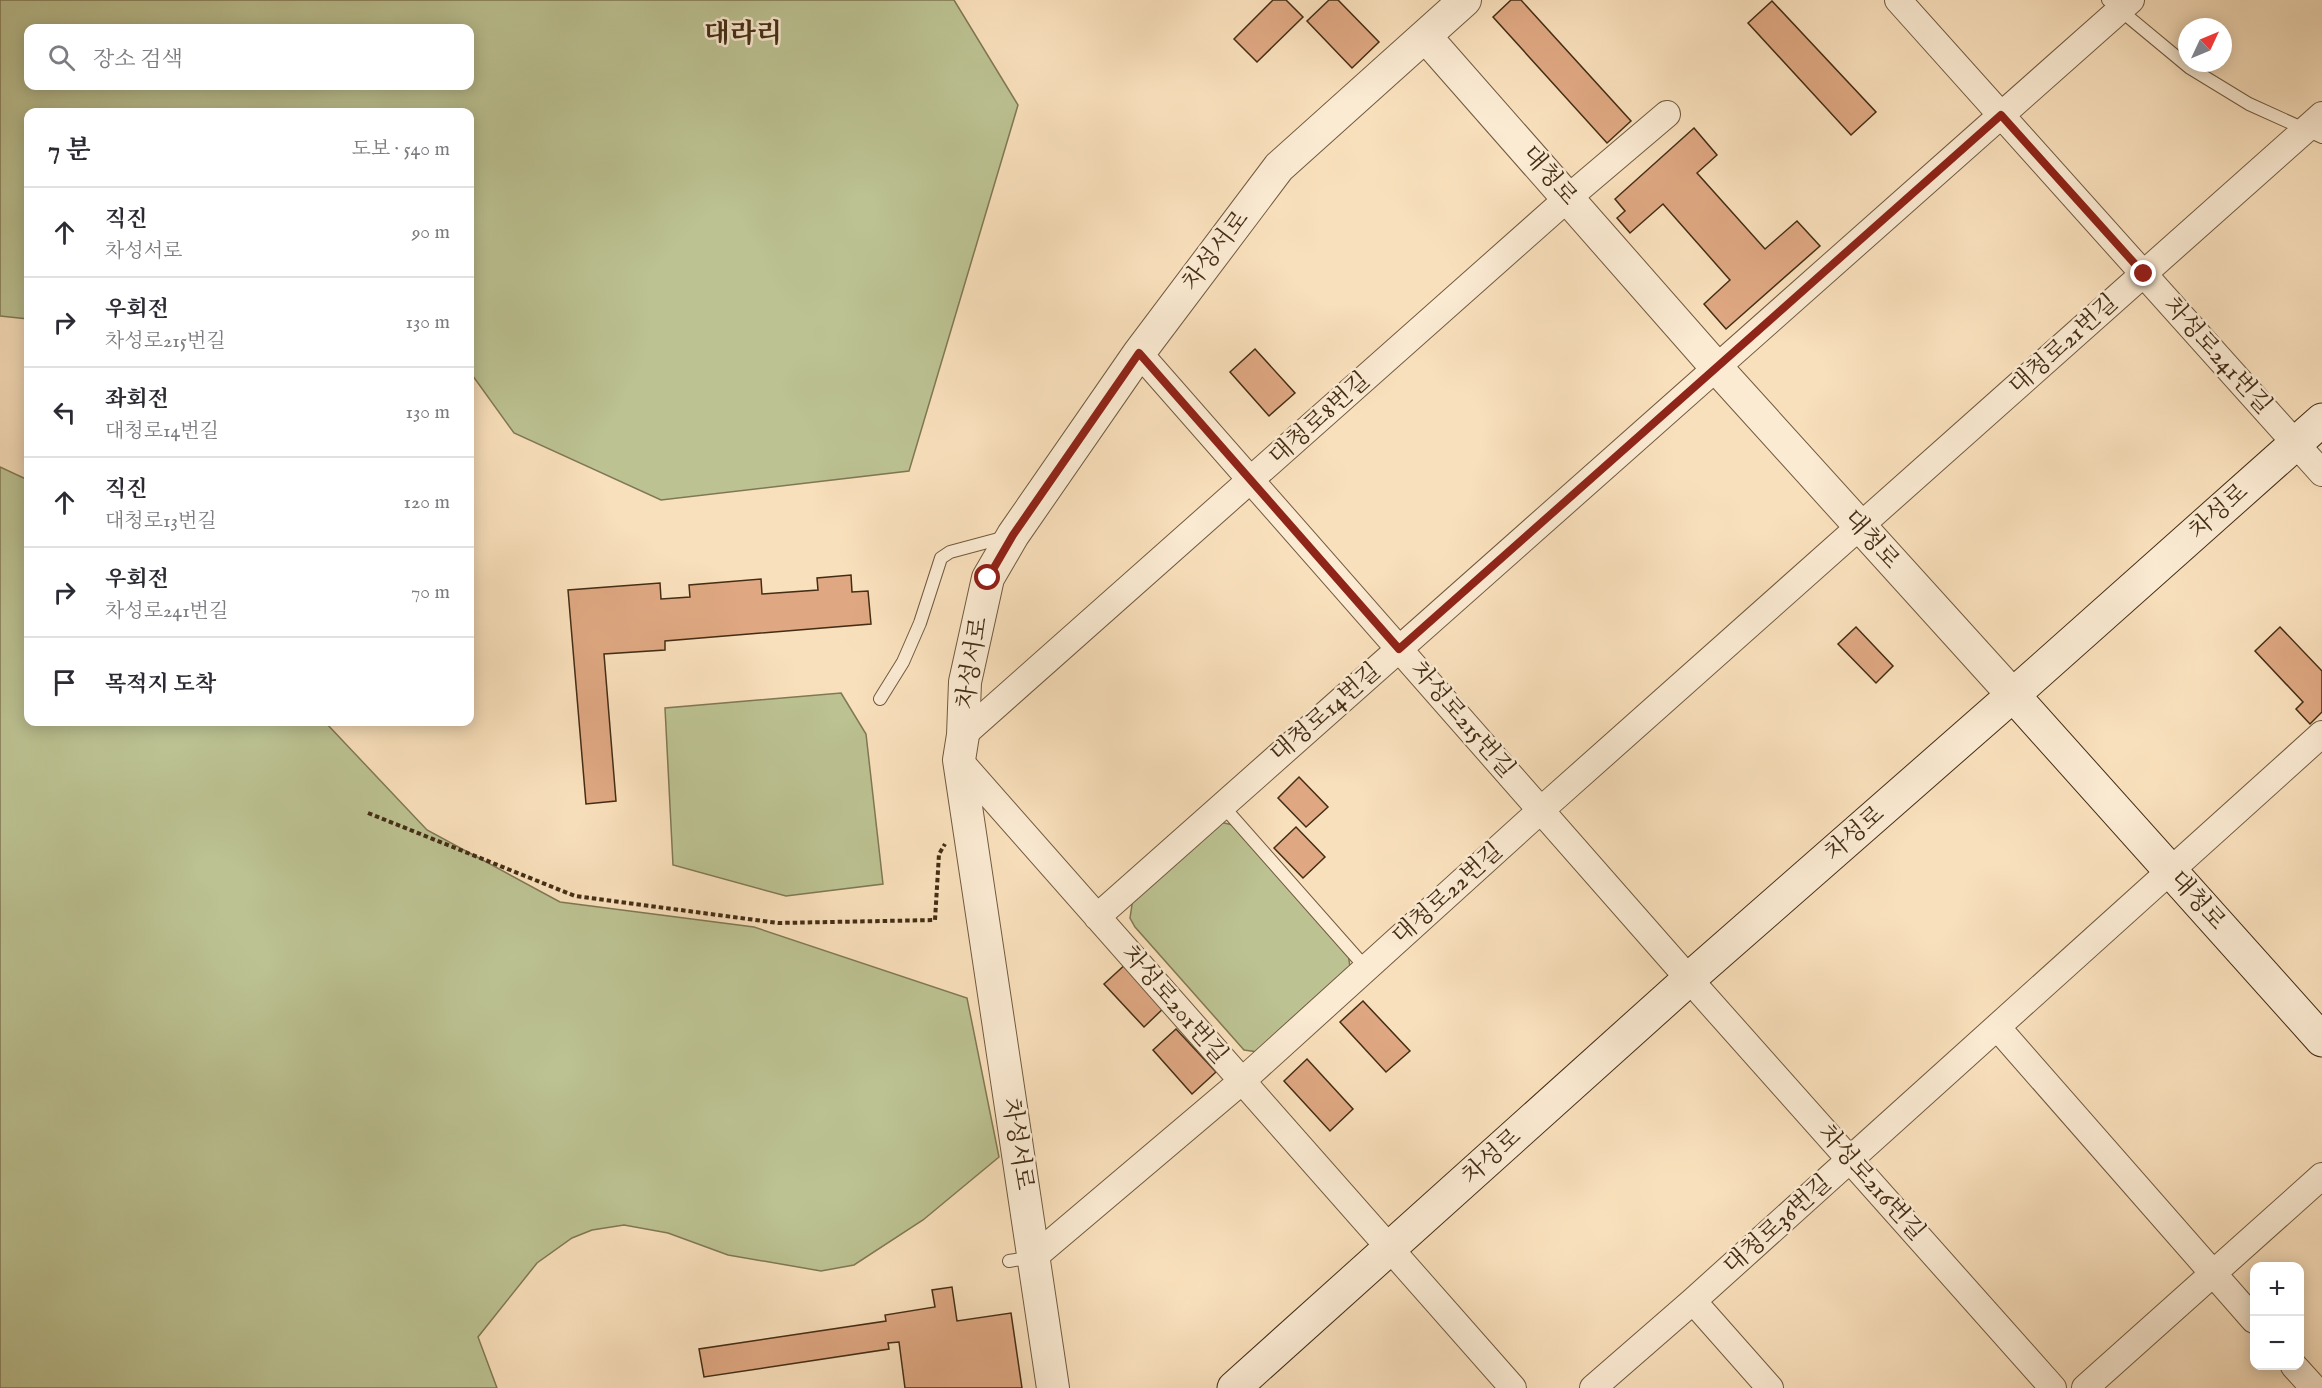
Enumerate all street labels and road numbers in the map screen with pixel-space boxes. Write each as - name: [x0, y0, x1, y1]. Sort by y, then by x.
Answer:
- street label: 대청로: [1514, 140, 1584, 212]
- street label: 차성서로: [1176, 205, 1256, 297]
- street label: 대청로21번길: [2003, 288, 2125, 402]
- street label: 차성로241번길: [2156, 291, 2278, 421]
- street label: 대청로8번길: [1263, 366, 1377, 472]
- street label: 차성로: [2183, 477, 2255, 547]
- street label: 대청로: [1836, 504, 1906, 576]
- street label: 차성서로: [950, 615, 996, 711]
- street label: 차성로215번길: [1403, 655, 1521, 785]
- street label: 대청로14번길: [1264, 656, 1388, 770]
- street label: 차성로: [1819, 799, 1891, 869]
- street label: 대청로22번길: [1386, 836, 1510, 952]
- street label: 대청로: [2162, 865, 2232, 937]
- street label: 차성로201번길: [1114, 939, 1234, 1071]
- street label: 차성서로: [994, 1096, 1040, 1192]
- street label: 차성로216번길: [1811, 1118, 1931, 1248]
- street label: 차성로: [1456, 1122, 1528, 1192]
- street label: 대청로36번길: [1717, 1168, 1839, 1282]

